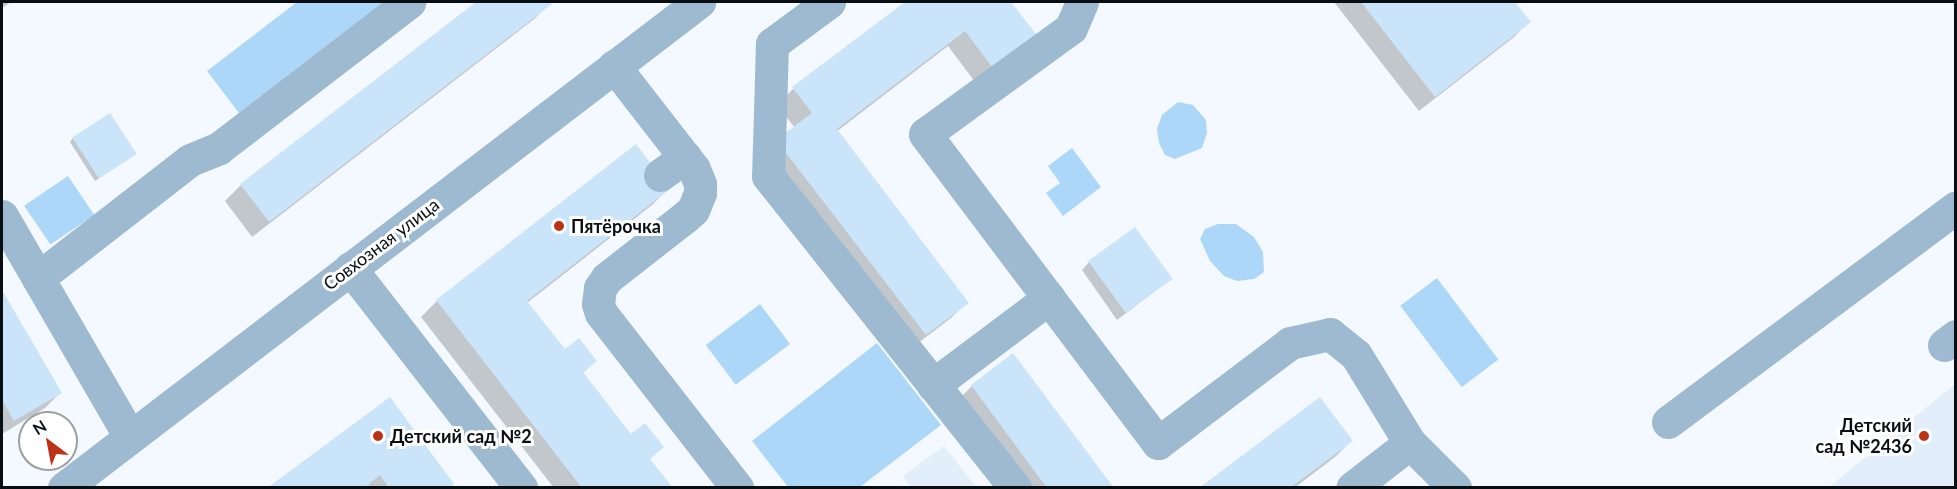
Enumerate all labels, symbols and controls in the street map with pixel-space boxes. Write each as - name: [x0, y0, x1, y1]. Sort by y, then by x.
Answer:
- street label: Совхозная улица: [319, 193, 443, 295]
- place label: Пятёрочка: [571, 215, 661, 237]
- marker: Пятёрочка: [552, 219, 566, 233]
- north arrow: [18, 411, 78, 471]
- place label: Детский сад №2436: [1815, 415, 1912, 458]
- text: N: [29, 416, 50, 438]
- place label: Детский сад №2: [390, 425, 532, 447]
- marker: Детский сад №2: [371, 429, 385, 443]
- marker: Детский сад №2436: [1917, 429, 1931, 443]

